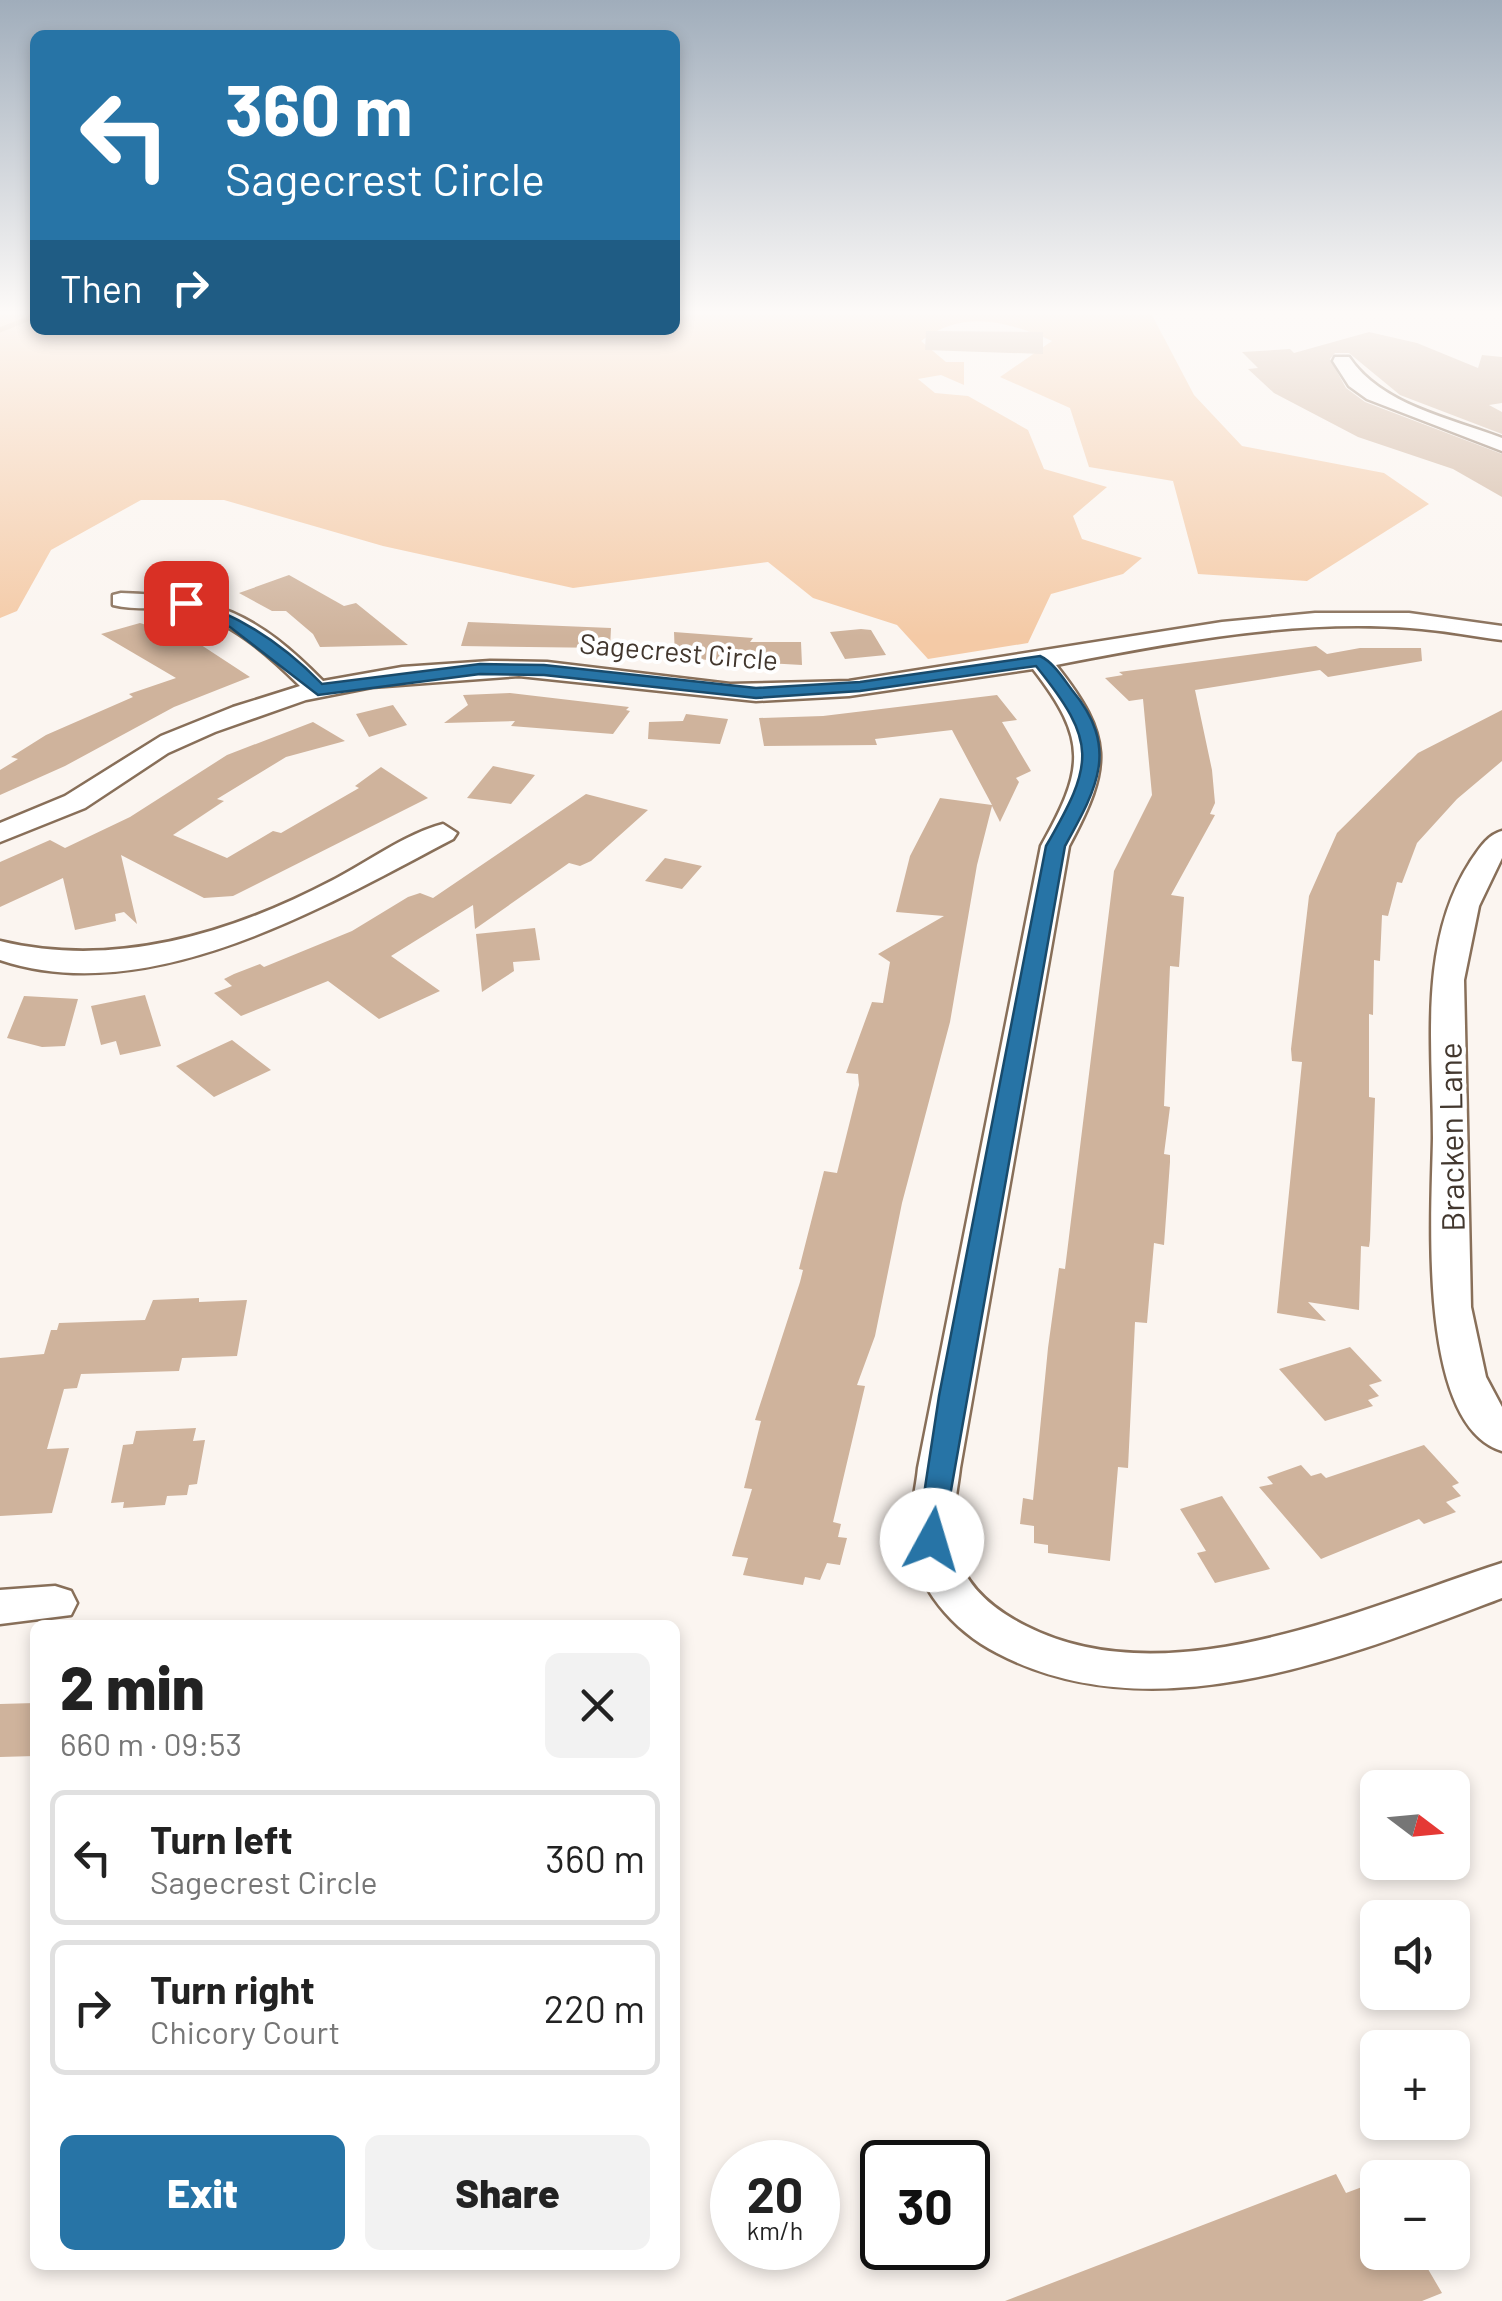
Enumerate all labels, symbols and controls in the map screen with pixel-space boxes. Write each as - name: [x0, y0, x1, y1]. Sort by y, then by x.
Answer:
- text: 360 m: [225, 66, 413, 150]
- icon: left: [60, 70, 190, 200]
- text: Sagecrest Circle: [225, 151, 545, 205]
- icon: right: [163, 260, 218, 315]
- text: Then: [60, 265, 143, 311]
- pin: [144, 561, 229, 646]
- icon: arrive: [159, 576, 214, 631]
- street label: Sagecrest Circle: [578, 625, 780, 677]
- street label: Bracken Lane: [1429, 1042, 1471, 1232]
- position arrow: [880, 1488, 984, 1592]
- text: 2 min: [60, 1650, 205, 1722]
- button: close: [545, 1653, 650, 1758]
- text: 660 m · 09:53: [60, 1724, 242, 1762]
- north arrow: [1360, 1770, 1470, 1880]
- map controls: [1360, 1770, 1470, 2270]
- text: Turn left: [150, 1816, 293, 1862]
- icon: left: [65, 1830, 120, 1885]
- text: 360 m: [545, 1835, 645, 1881]
- text: Sagecrest Circle: [150, 1862, 378, 1900]
- button: sound: [1360, 1900, 1470, 2010]
- text: Turn right: [150, 1966, 315, 2012]
- icon: right: [65, 1980, 120, 2035]
- text: 220 m: [544, 1985, 645, 2031]
- text: Chicory Court: [150, 2012, 340, 2050]
- button: +: [1360, 2030, 1470, 2140]
- button: Exit: [60, 2135, 345, 2250]
- button: Share: [365, 2135, 650, 2250]
- speed limit sign: 30: [860, 2140, 990, 2270]
- button: −: [1360, 2160, 1470, 2270]
- text: 20: [747, 2163, 803, 2223]
- text: km/h: [747, 2215, 803, 2245]

